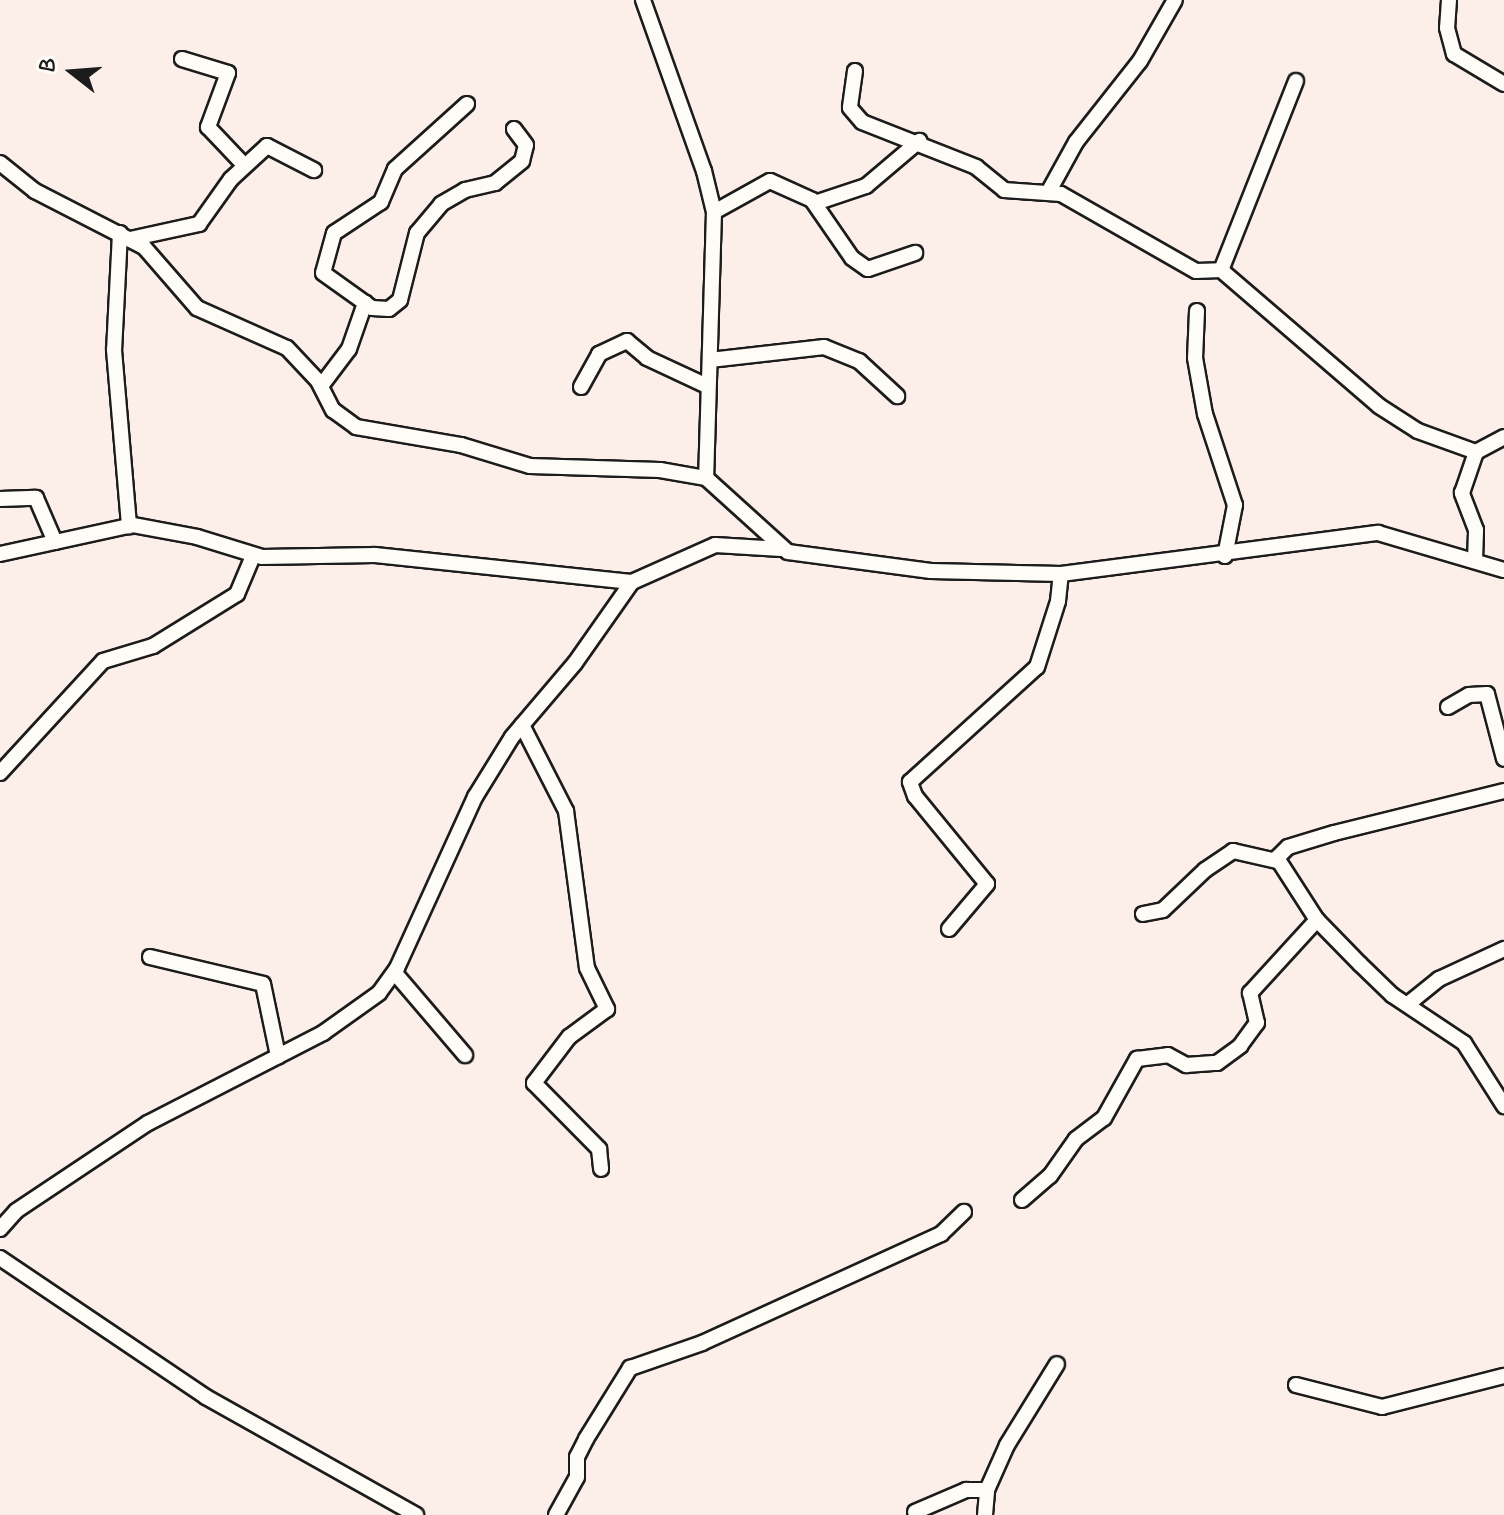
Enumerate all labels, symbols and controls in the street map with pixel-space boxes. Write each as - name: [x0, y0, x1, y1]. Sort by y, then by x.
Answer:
- north arrow: [32, 32, 112, 112]
- text: B: [34, 54, 64, 76]

